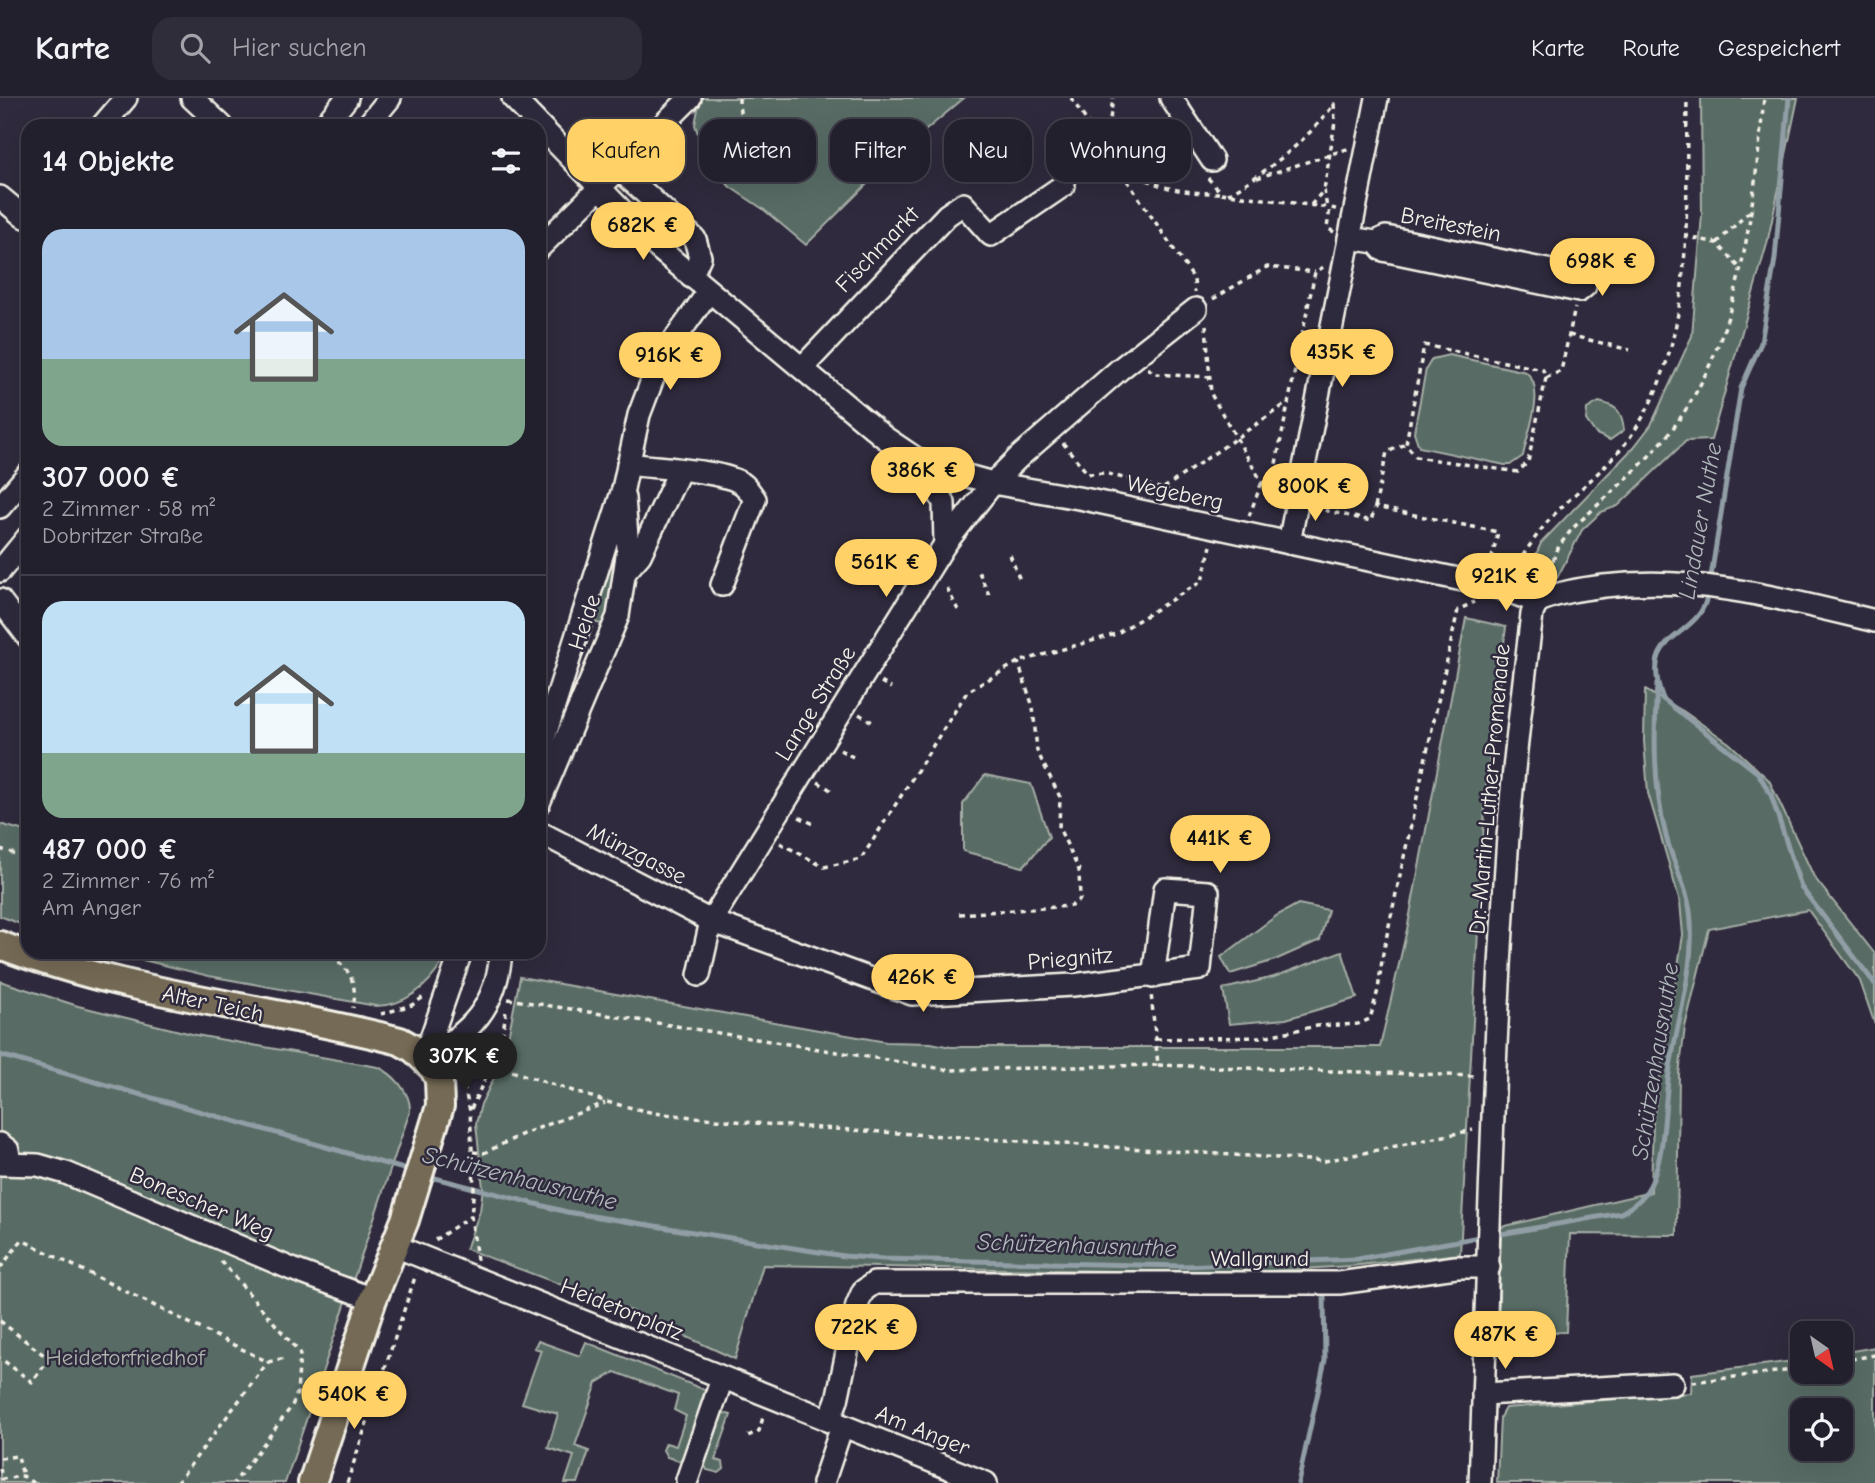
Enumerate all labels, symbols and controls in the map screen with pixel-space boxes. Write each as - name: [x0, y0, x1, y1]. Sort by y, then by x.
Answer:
- search box: [152, 17, 642, 80]
- text: Karte: [35, 29, 110, 67]
- icon: search: [176, 29, 214, 67]
- text: Hier suchen: [232, 33, 367, 63]
- text: Karte: [1531, 34, 1585, 62]
- text: Route: [1623, 34, 1680, 62]
- text: Gespeichert: [1718, 34, 1840, 62]
- chip: Kaufen: [567, 119, 685, 182]
- chip: Mieten: [699, 119, 816, 182]
- chip: Filter: [830, 119, 930, 182]
- chip: Neu: [944, 119, 1032, 182]
- chip: Wohnung: [1046, 119, 1191, 182]
- icon: filters: [487, 142, 525, 180]
- text: 14 Objekte: [42, 144, 174, 179]
- street label: Fischmarkt: [830, 200, 926, 298]
- pin: 682K €: [586, 202, 700, 262]
- street label: Breitestein: [1398, 202, 1504, 247]
- text: 682K €: [607, 211, 679, 238]
- pin: 698K €: [1545, 238, 1659, 298]
- text: 698K €: [1566, 247, 1638, 274]
- icon: home: [221, 274, 347, 400]
- pin: 435K €: [1285, 330, 1399, 389]
- pin: 916K €: [613, 332, 727, 392]
- text: 435K €: [1306, 338, 1378, 365]
- text: 916K €: [635, 341, 705, 368]
- water label: Lindauer Nuthe: [1672, 440, 1728, 602]
- pin: 386K €: [866, 448, 980, 507]
- text: 386K €: [887, 456, 959, 483]
- text: 307 000 €: [42, 460, 181, 495]
- pin: 800K €: [1258, 464, 1372, 523]
- street label: Wegeberg: [1124, 469, 1226, 516]
- text: 800K €: [1277, 472, 1353, 499]
- text: 2 Zimmer · 58 m²: [42, 495, 215, 522]
- text: Dobritzer Straße: [42, 522, 203, 549]
- pin: 561K €: [829, 540, 943, 599]
- text: 561K €: [851, 548, 921, 575]
- pin: 921K €: [1449, 554, 1563, 613]
- text: 921K €: [1471, 562, 1541, 589]
- street label: Heide: [562, 591, 607, 654]
- street label: Lange Straße: [769, 641, 861, 766]
- street label: Dr.-Martin-Luther-Promenade: [1463, 643, 1516, 935]
- icon: home: [221, 646, 347, 772]
- pin: 441K €: [1163, 816, 1277, 875]
- street label: Münzgasse: [583, 817, 691, 890]
- text: 441K €: [1186, 824, 1254, 851]
- text: 487 000 €: [42, 832, 178, 867]
- text: 2 Zimmer · 76 m²: [42, 867, 214, 894]
- text: Am Anger: [42, 894, 141, 921]
- street label: Priegnitz: [1026, 941, 1114, 976]
- pin: 426K €: [866, 954, 980, 1014]
- water label: Schützenhausnuthe: [1626, 960, 1684, 1162]
- text: 426K €: [887, 963, 959, 990]
- street label: Alter Teich: [160, 980, 266, 1027]
- pin: 307K €: [408, 1034, 522, 1093]
- text: 307K €: [429, 1042, 501, 1069]
- water label: Schützenhausnuthe: [420, 1140, 620, 1216]
- street label: Bonescher Weg: [126, 1161, 278, 1246]
- water label: Schützenhausnuthe: [977, 1228, 1177, 1262]
- street label: Wallgrund: [1211, 1245, 1309, 1272]
- street label: Heidetorplatz: [556, 1273, 687, 1346]
- pin: 722K €: [809, 1304, 923, 1364]
- pin: 487K €: [1448, 1312, 1562, 1371]
- text: 722K €: [831, 1313, 901, 1340]
- text: 487K €: [1470, 1320, 1540, 1347]
- north arrow: [1790, 1321, 1853, 1384]
- map controls: [1790, 1321, 1853, 1461]
- park label: Heidetorfriedhof: [45, 1344, 206, 1371]
- pin: 540K €: [297, 1372, 411, 1431]
- text: 540K €: [317, 1380, 391, 1407]
- button: locate: [1790, 1398, 1853, 1461]
- street label: Am Anger: [872, 1399, 975, 1462]

